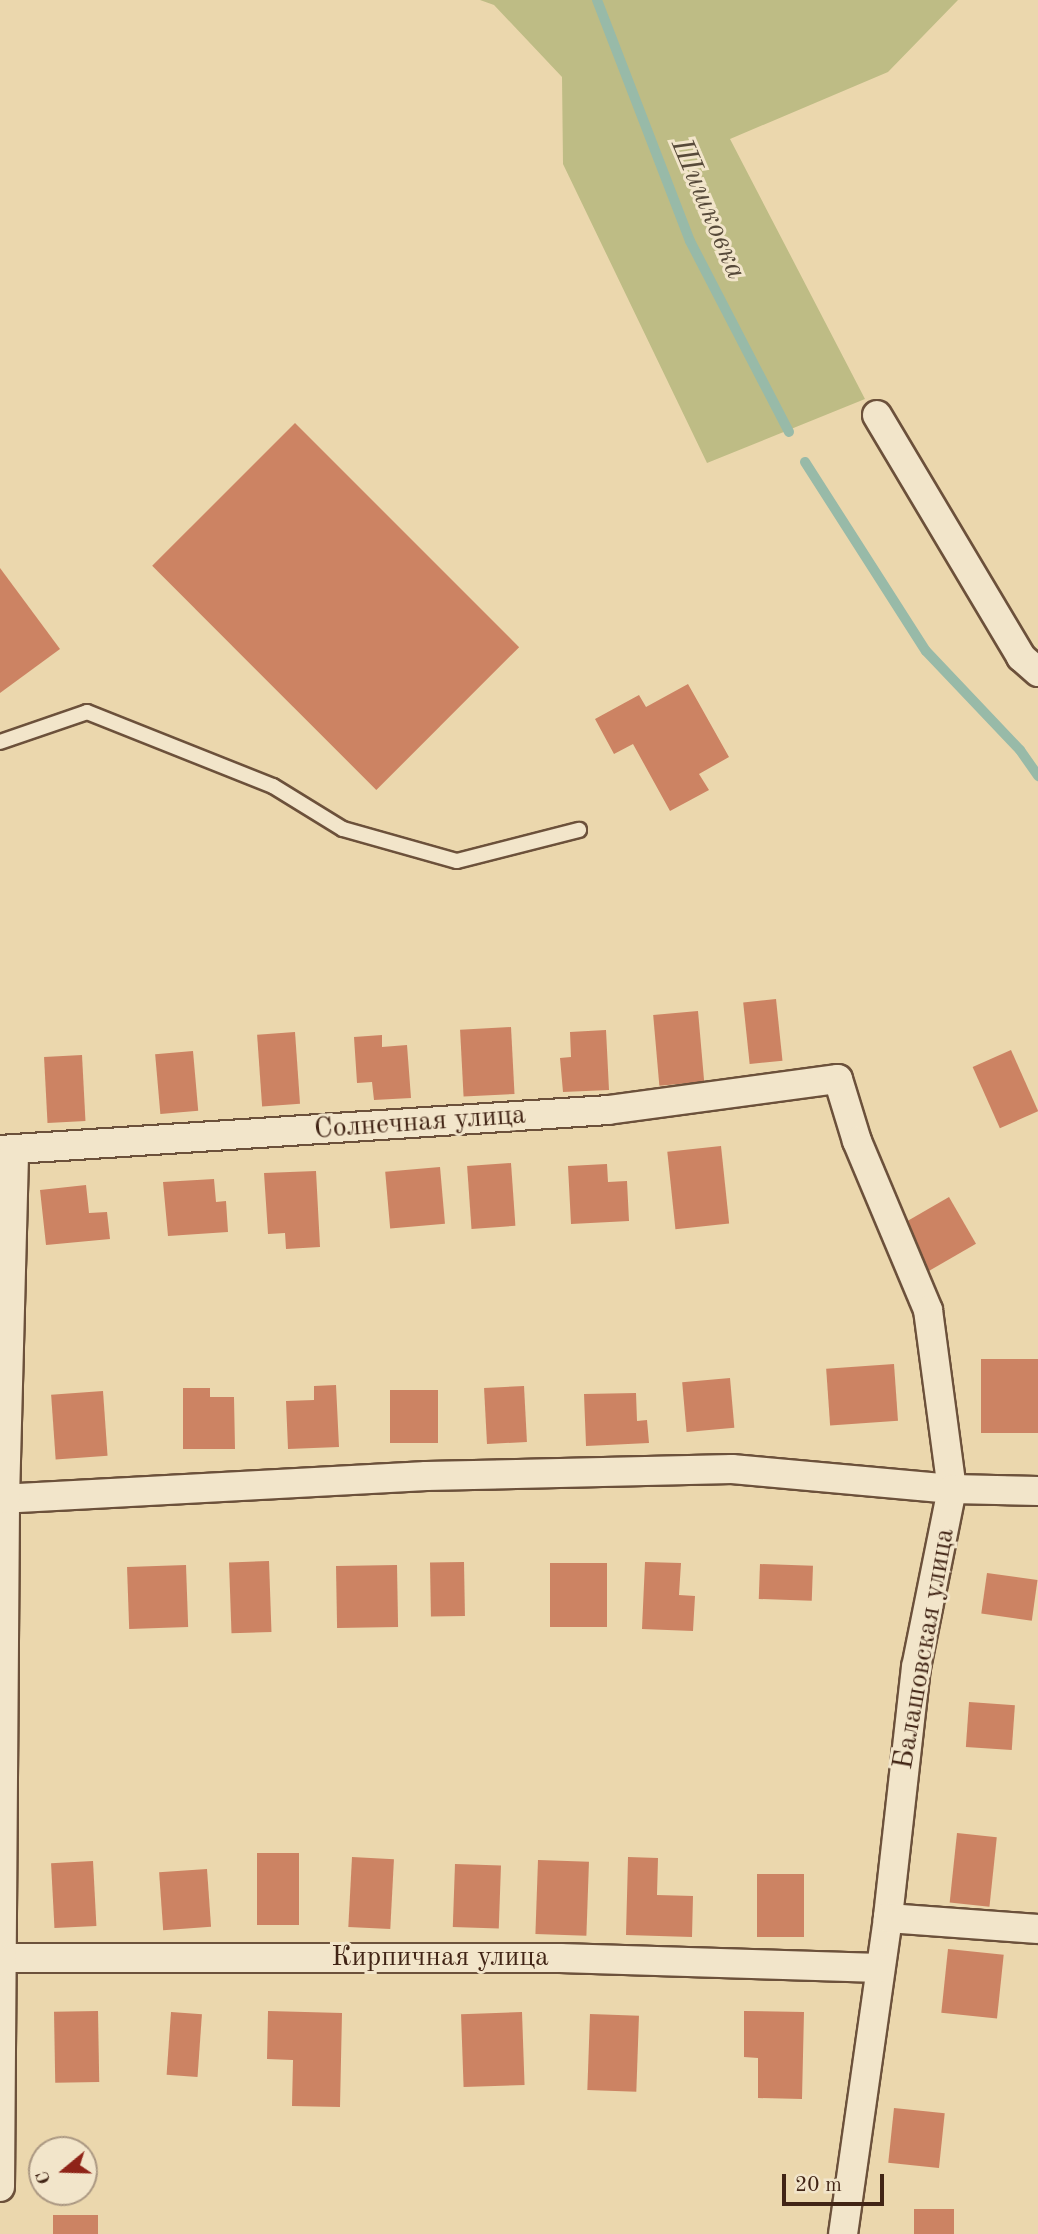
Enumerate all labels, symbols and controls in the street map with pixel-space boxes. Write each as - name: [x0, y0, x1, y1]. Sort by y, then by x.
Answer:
- water label: Шишковка: [662, 133, 754, 285]
- street label: Солнечная улица: [313, 1099, 527, 1147]
- street label: Балашовская улица: [887, 1526, 963, 1772]
- street label: Кирпичная улица: [331, 1941, 549, 1975]
- north arrow: [28, 2136, 98, 2206]
- scale bar: [786, 2160, 888, 2204]
- text: С: [34, 2168, 56, 2186]
- text: 20 m: [795, 2175, 842, 2196]

